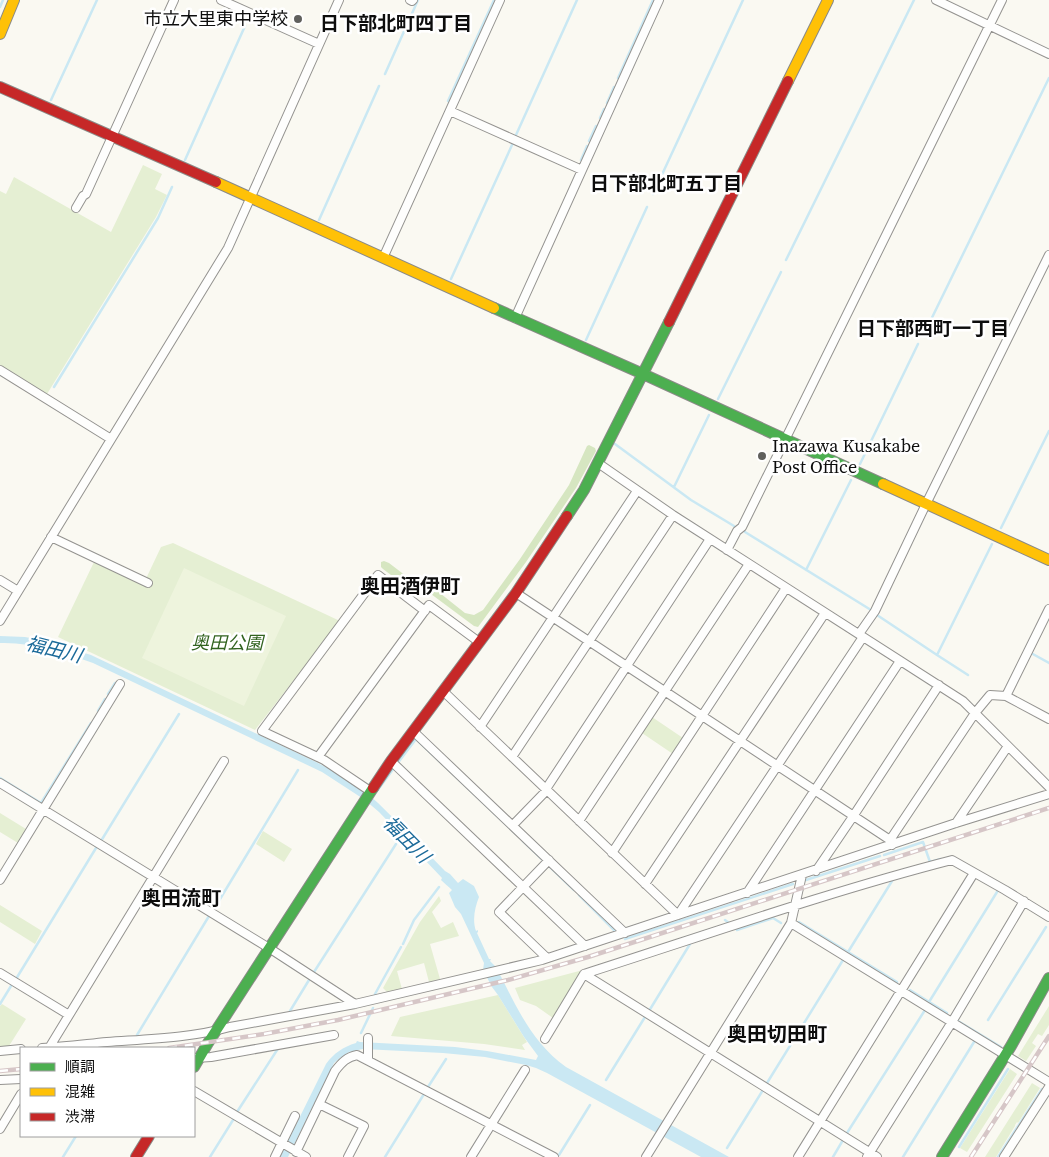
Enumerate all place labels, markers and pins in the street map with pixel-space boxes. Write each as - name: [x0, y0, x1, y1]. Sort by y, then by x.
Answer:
- place label: 市立大里東中学校: [144, 6, 288, 31]
- marker: 市立大里東中学校: [292, 13, 304, 25]
- place label: Inazawa Kusakabe Post Office: [772, 433, 920, 479]
- marker: Inazawa Kusakabe Post Office: [756, 450, 768, 462]

